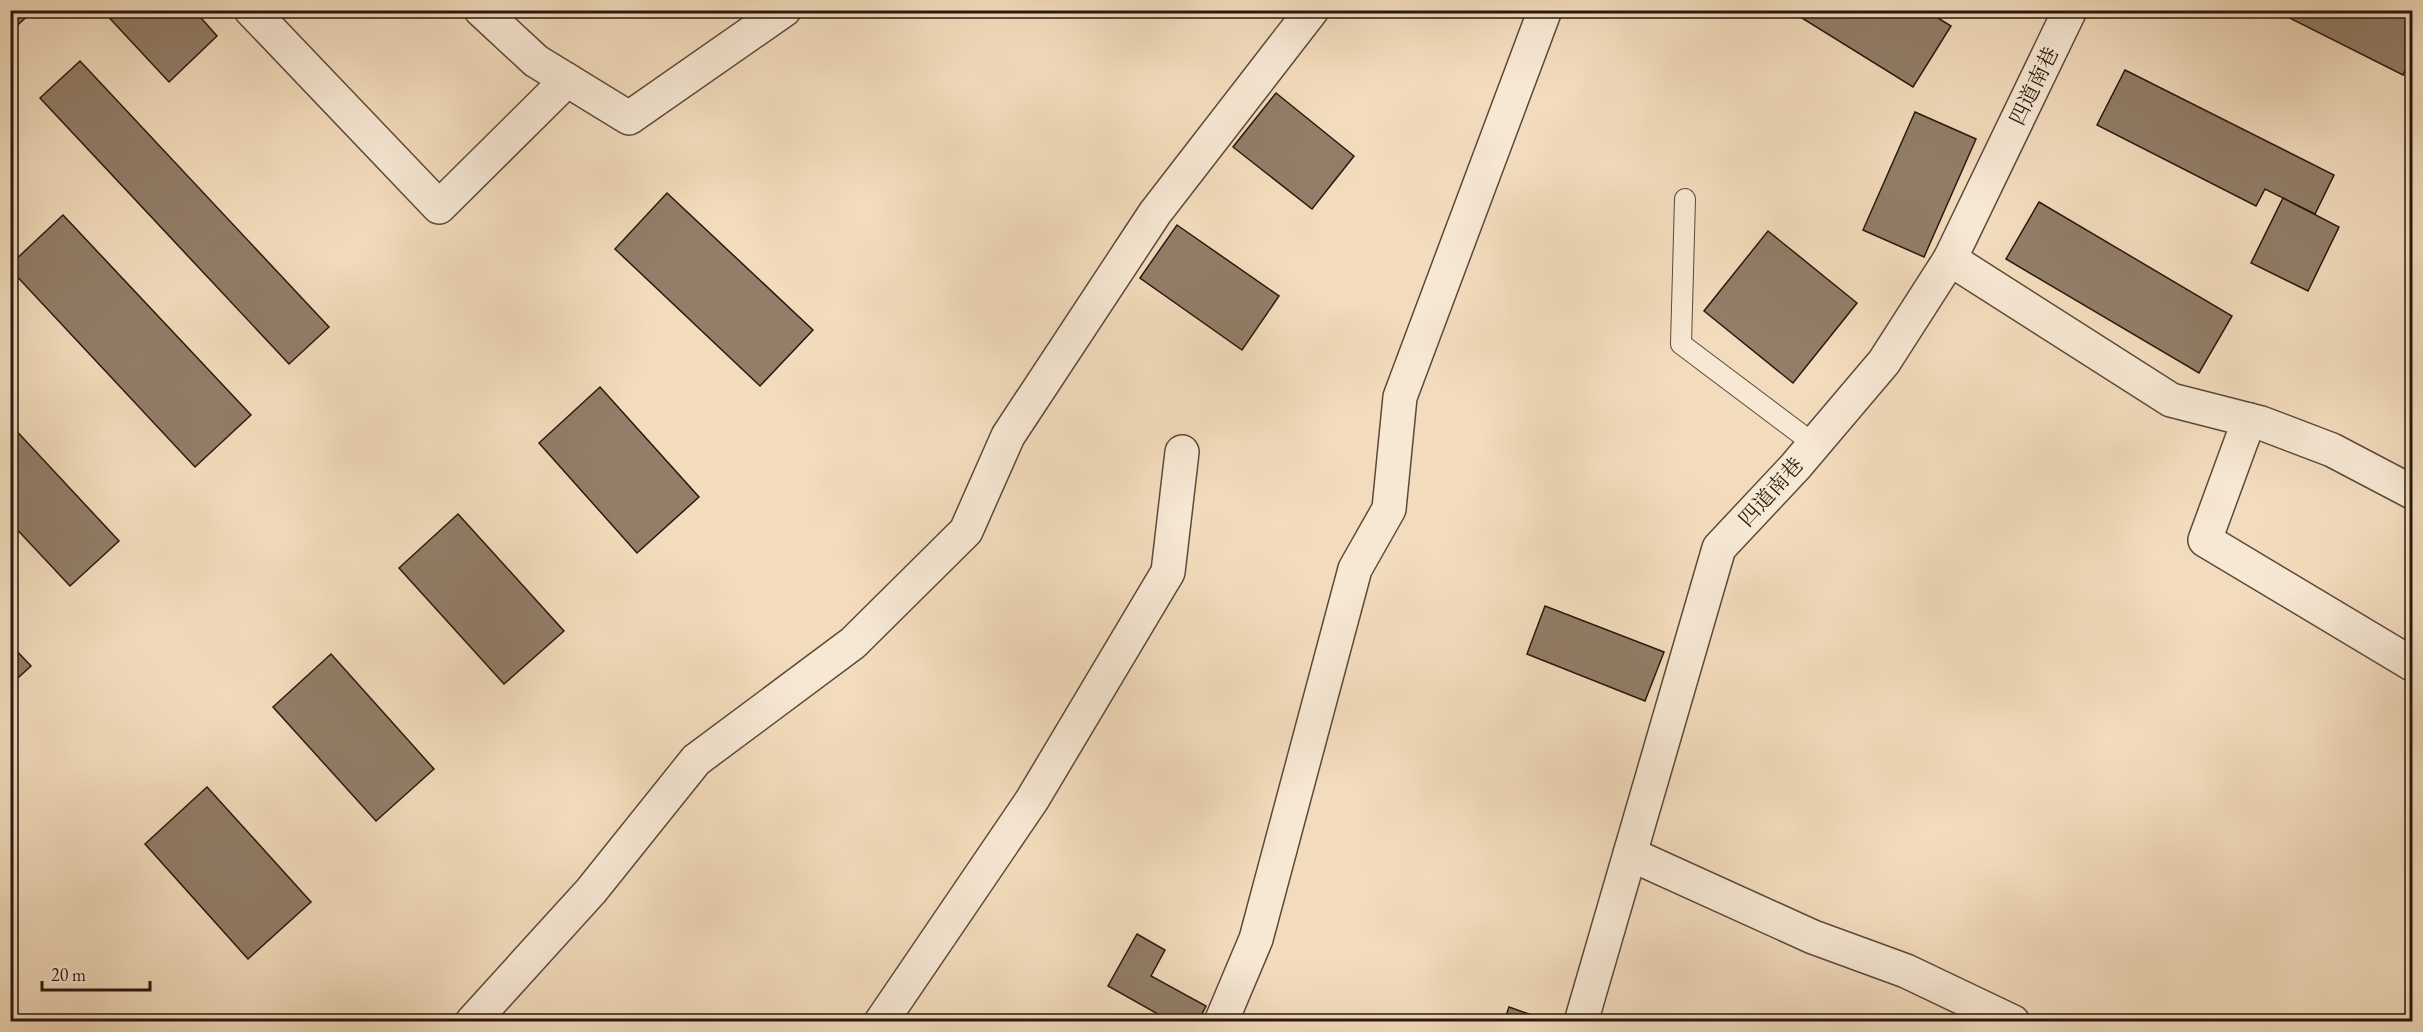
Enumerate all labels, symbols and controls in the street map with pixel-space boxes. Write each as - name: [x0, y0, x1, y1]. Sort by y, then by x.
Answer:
- street label: 四道南巷: [2003, 42, 2064, 129]
- street label: 四道南巷: [1732, 451, 1809, 532]
- scale bar: [42, 954, 150, 992]
- text: 20 m: [51, 963, 86, 986]

